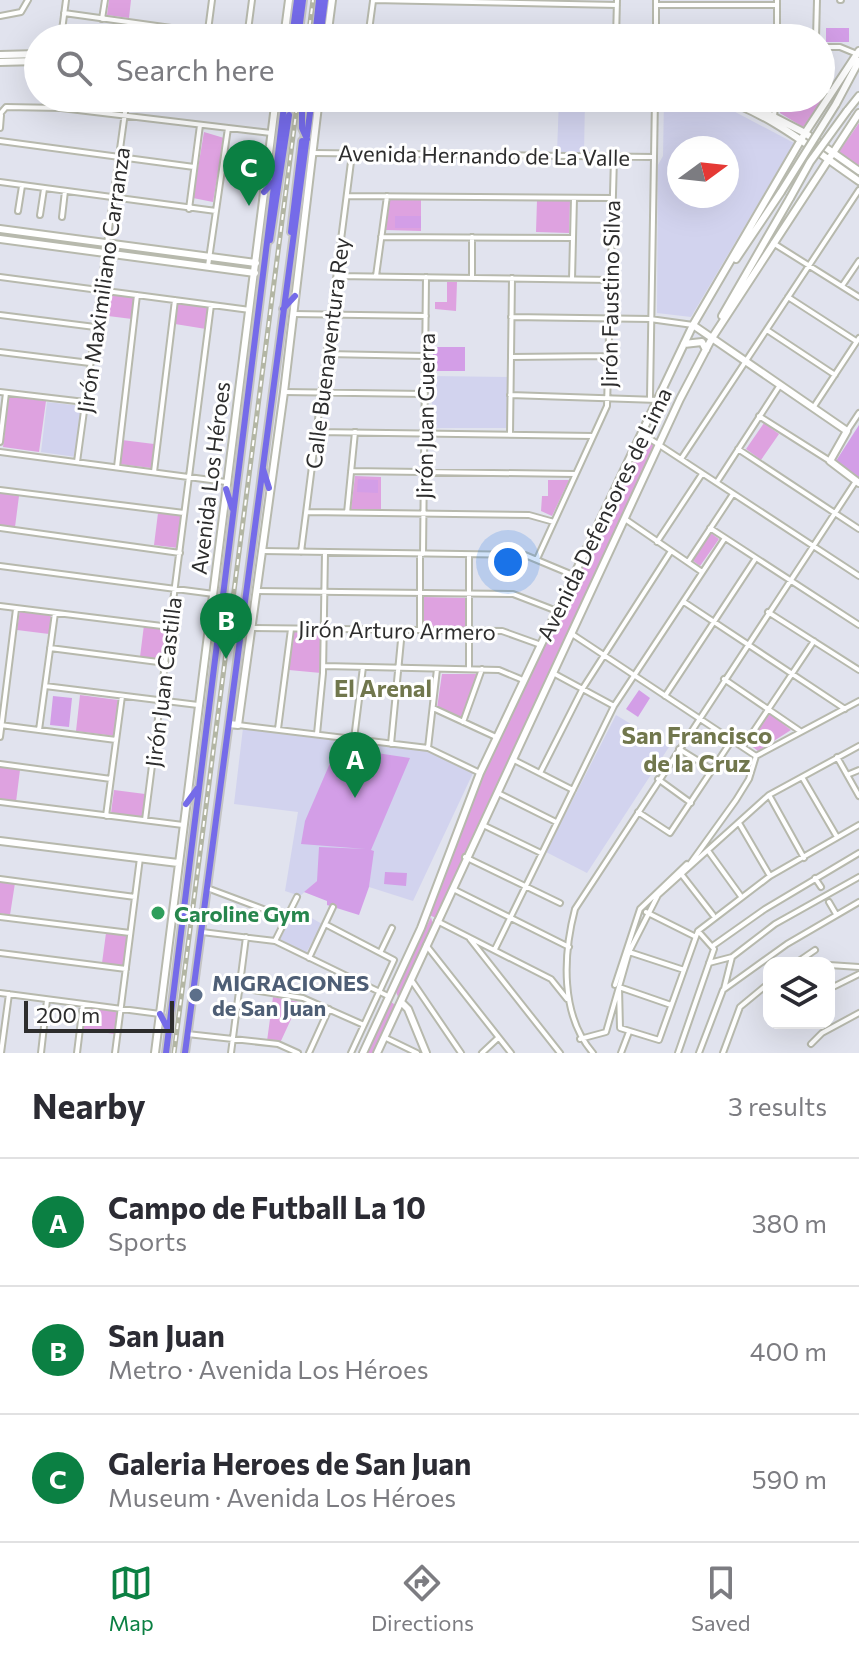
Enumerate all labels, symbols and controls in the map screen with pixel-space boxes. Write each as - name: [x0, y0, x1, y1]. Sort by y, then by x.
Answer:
- search box: [24, 24, 835, 112]
- icon: search: [52, 46, 96, 90]
- text: Search here: [116, 50, 275, 87]
- north arrow: [667, 136, 739, 208]
- street label: Avenida Hernando de La Valle: [338, 139, 630, 171]
- pin: C: [223, 140, 275, 206]
- street label: Jirón Maximiliano Carranza: [71, 145, 135, 415]
- street label: Jirón Faustino Silva: [595, 200, 625, 388]
- street label: Calle Buenaventura Rey: [299, 236, 355, 470]
- street label: Jirón Juan Guerra: [410, 333, 440, 499]
- street label: Avenida Los Héroes: [185, 380, 235, 576]
- street label: Avenida Defensores de Lima: [531, 383, 677, 645]
- your location: [488, 542, 528, 582]
- pin: B: [200, 593, 252, 659]
- street label: Jirón Juan Castilla: [139, 595, 187, 769]
- street label: Jirón Arturo Armero: [298, 615, 496, 645]
- district label: El Arenal: [334, 673, 432, 702]
- district label: San Francisco de la Cruz: [622, 720, 772, 777]
- pin: A: [329, 732, 381, 798]
- place label: Caroline Gym: [174, 900, 310, 927]
- marker: Caroline Gym: [149, 904, 167, 922]
- map controls: [763, 957, 835, 1029]
- button: layers: [763, 957, 835, 1029]
- place label: MIGRACIONES de San Juan: [212, 969, 369, 1021]
- marker: MIGRACIONES de San Juan: [187, 986, 205, 1004]
- scale bar: [24, 997, 174, 1033]
- text: 200 m: [36, 1001, 100, 1028]
- text: Nearby: [32, 1084, 146, 1126]
- text: 3 results: [728, 1090, 827, 1121]
- text: Campo de Futball La 10: [108, 1188, 426, 1225]
- text: A: [49, 1207, 67, 1238]
- text: 380 m: [752, 1207, 827, 1238]
- text: Sports: [108, 1225, 187, 1256]
- text: San Juan: [108, 1316, 225, 1353]
- text: B: [49, 1335, 67, 1366]
- text: 400 m: [750, 1335, 827, 1366]
- text: Metro · Avenida Los Héroes: [108, 1353, 428, 1384]
- text: Galeria Heroes de San Juan: [108, 1444, 471, 1481]
- text: C: [49, 1463, 67, 1494]
- text: 590 m: [752, 1463, 827, 1494]
- text: Museum · Avenida Los Héroes: [108, 1481, 456, 1512]
- tab: Map: [109, 1561, 154, 1636]
- tab: Directions: [371, 1561, 474, 1636]
- tab: Saved: [691, 1561, 750, 1636]

